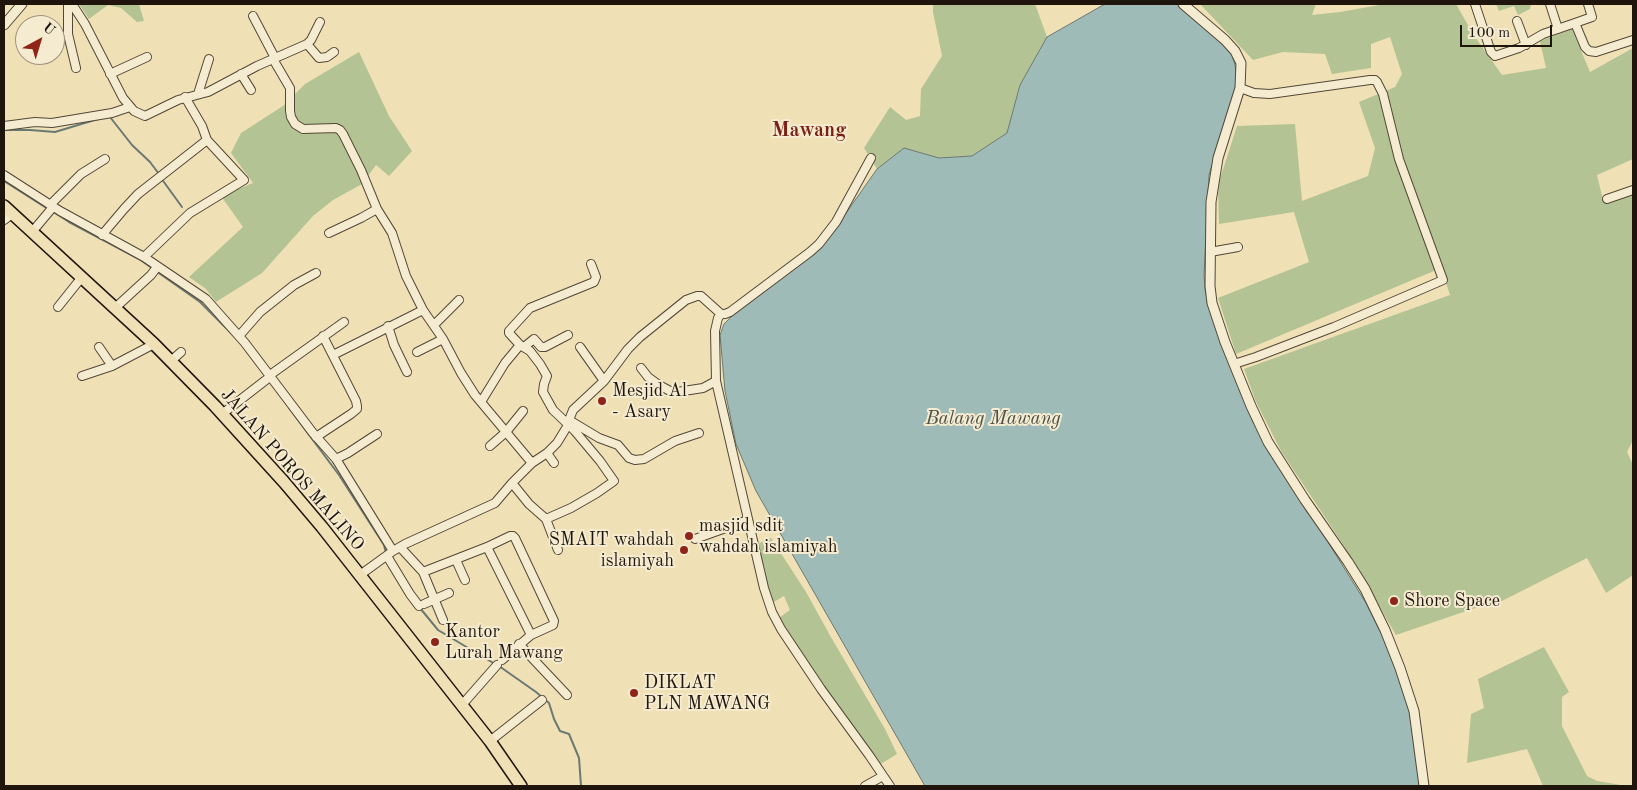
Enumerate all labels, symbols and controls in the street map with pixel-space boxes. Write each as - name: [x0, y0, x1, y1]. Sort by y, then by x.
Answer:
- north arrow: [15, 15, 65, 65]
- scale bar: [1462, 15, 1554, 47]
- text: U: [40, 20, 58, 38]
- text: 100 m: [1468, 26, 1510, 41]
- district label: Mawang: [772, 119, 846, 143]
- place label: Mesjid Al - Asary: [612, 380, 687, 422]
- street label: JALAN POROS MALINO: [216, 384, 368, 556]
- marker: Mesjid Al - Asary: [596, 395, 608, 407]
- water label: Balang Mawang: [925, 408, 1061, 430]
- place label: masjid sdit wahdah islamiyah: [699, 515, 837, 558]
- place label: SMAIT wahdah islamiyah: [549, 529, 674, 572]
- marker: masjid sdit wahdah islamiyah: [683, 530, 695, 542]
- marker: SMAIT wahdah islamiyah: [678, 544, 690, 556]
- place label: Shore Space: [1404, 590, 1500, 612]
- marker: Shore Space: [1388, 595, 1400, 607]
- place label: Kantor Lurah Mawang: [445, 621, 563, 664]
- marker: Kantor Lurah Mawang: [429, 636, 441, 648]
- place label: DIKLAT PLN MAWANG: [644, 672, 770, 714]
- marker: DIKLAT PLN MAWANG: [628, 687, 640, 699]

